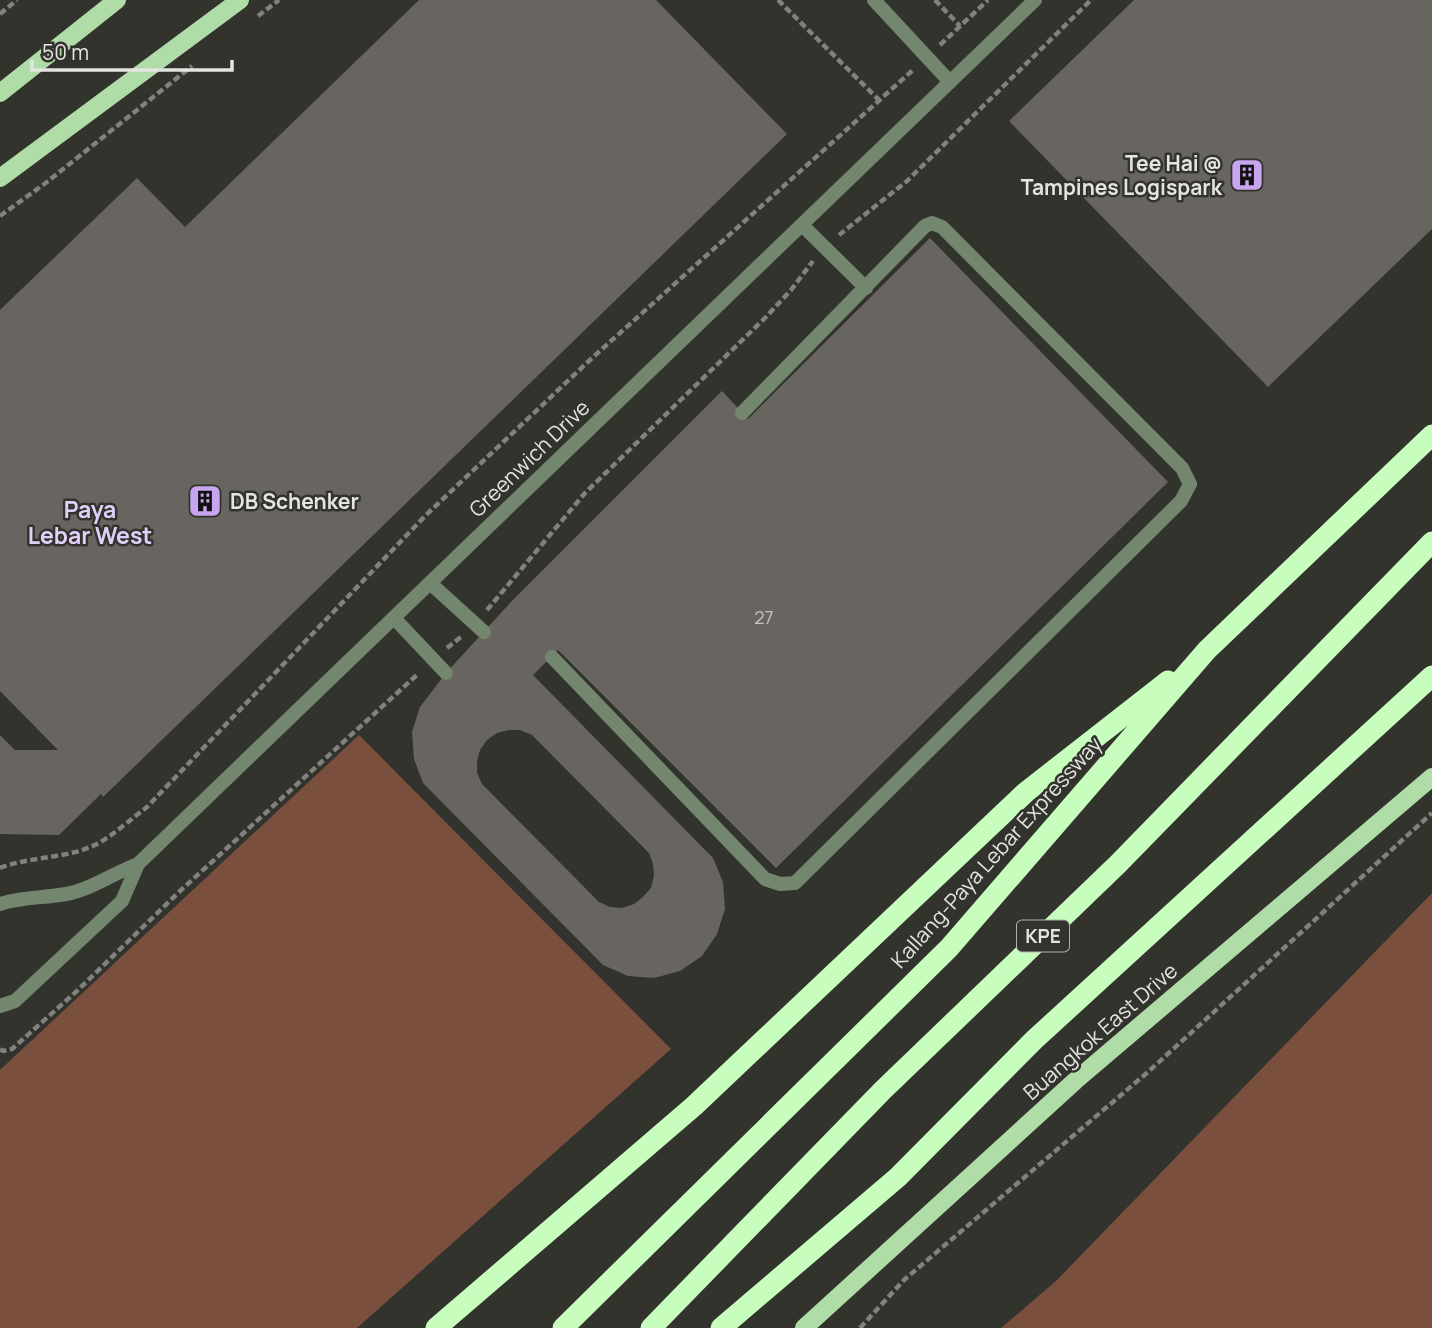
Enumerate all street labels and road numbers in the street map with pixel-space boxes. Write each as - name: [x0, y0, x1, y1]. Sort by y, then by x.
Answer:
- street label: Greenwich Drive: [463, 393, 595, 523]
- street label: Kallang-Paya Lebar Expressway: [884, 730, 1108, 974]
- road number: KPE: [1017, 920, 1069, 952]
- street label: Buangkok East Drive: [1017, 956, 1183, 1106]

